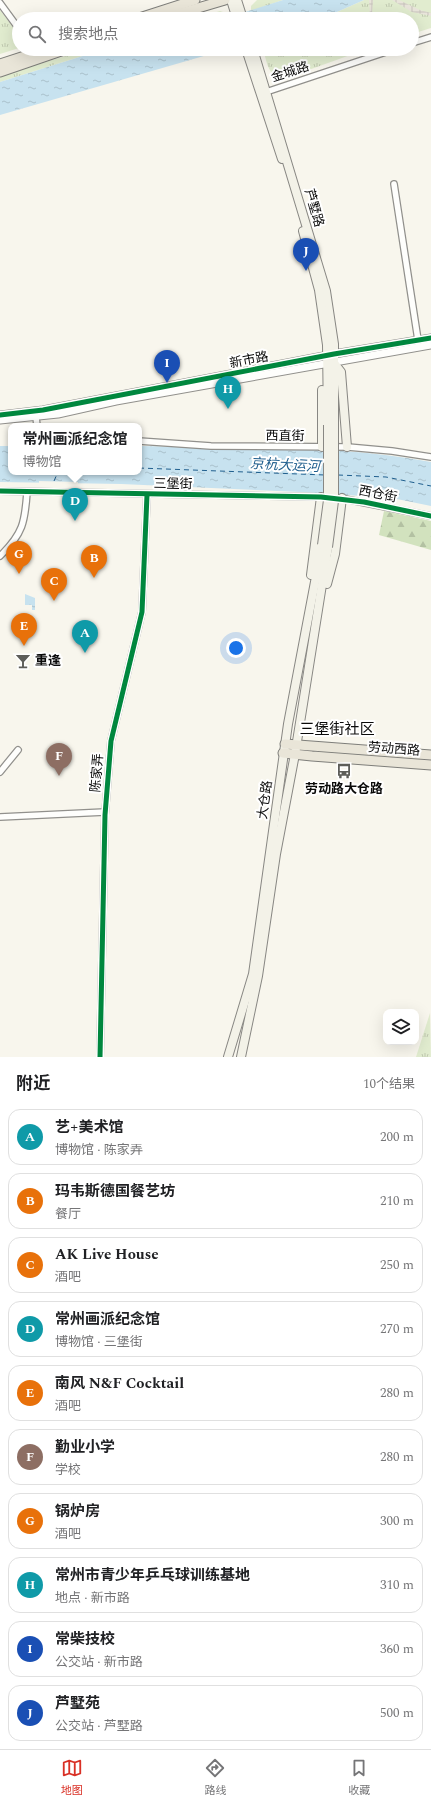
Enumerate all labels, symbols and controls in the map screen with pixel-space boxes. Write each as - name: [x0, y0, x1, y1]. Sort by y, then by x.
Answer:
- search box: [12, 12, 419, 56]
- icon: search: [26, 23, 48, 45]
- text: 搜索地点: [58, 23, 118, 46]
- street label: 金城路: [268, 56, 312, 88]
- street label: 芦墅路: [299, 186, 329, 230]
- pin: J: [293, 238, 319, 271]
- street label: 新市路: [228, 346, 270, 374]
- pin: I: [154, 350, 180, 383]
- pin: H: [215, 376, 241, 409]
- popup: [8, 423, 142, 475]
- street label: 西直街: [265, 426, 305, 446]
- text: 常州画派纪念馆: [22, 428, 128, 451]
- text: 博物馆: [22, 452, 62, 472]
- water label: 京杭大运河: [249, 453, 323, 477]
- street label: 三堡街: [153, 474, 193, 494]
- street label: 西仓街: [357, 480, 399, 508]
- pin: D: [62, 488, 88, 521]
- pin: G: [6, 541, 32, 574]
- pin: B: [81, 545, 107, 578]
- pin: C: [41, 568, 67, 601]
- pin: E: [11, 613, 37, 646]
- pin: A: [72, 620, 98, 653]
- your location: [226, 638, 246, 658]
- place label: 重逢: [35, 651, 61, 671]
- bar icon: 重逢: [14, 652, 32, 670]
- district label: 三堡街社区: [299, 718, 375, 741]
- street label: 劳动西路: [367, 737, 421, 761]
- pin: F: [46, 743, 72, 776]
- street label: 陈家弄: [85, 753, 109, 793]
- bus stop icon: 劳动路大仓路: [335, 762, 353, 780]
- street label: 大仓路: [252, 779, 278, 821]
- place label: 劳动路大仓路: [305, 779, 383, 799]
- map controls: [383, 1009, 419, 1045]
- button: layers: [383, 1009, 419, 1045]
- text: 附近: [16, 1071, 50, 1097]
- text: 10个结果: [363, 1074, 415, 1094]
- text: 艺+美术馆: [55, 1116, 123, 1139]
- text: A: [25, 1127, 35, 1147]
- text: 200 m: [380, 1127, 414, 1147]
- text: 博物馆 · 陈家弄: [55, 1140, 143, 1160]
- text: 玛韦斯德国餐艺坊: [55, 1180, 175, 1203]
- text: B: [25, 1191, 35, 1211]
- text: 210 m: [380, 1191, 414, 1211]
- text: 餐厅: [55, 1204, 81, 1224]
- text: AK Live House: [55, 1243, 159, 1266]
- text: C: [25, 1255, 35, 1275]
- text: 250 m: [380, 1255, 414, 1275]
- text: 酒吧: [55, 1267, 81, 1287]
- text: 常州画派纪念馆: [55, 1308, 160, 1331]
- text: D: [25, 1319, 35, 1339]
- text: 270 m: [380, 1319, 414, 1339]
- text: 博物馆 · 三堡街: [55, 1332, 143, 1352]
- text: 南风 N&F Cocktail: [55, 1372, 184, 1395]
- text: E: [26, 1383, 34, 1403]
- text: 280 m: [380, 1383, 414, 1403]
- text: 酒吧: [55, 1396, 81, 1416]
- text: 勤业小学: [55, 1436, 115, 1459]
- text: F: [26, 1447, 34, 1467]
- text: 280 m: [380, 1447, 414, 1467]
- text: 学校: [55, 1460, 81, 1480]
- text: 锅炉房: [55, 1500, 100, 1523]
- text: G: [25, 1511, 35, 1531]
- text: 300 m: [380, 1511, 414, 1531]
- text: 酒吧: [55, 1524, 81, 1544]
- text: 常州市青少年乒乓球训练基地: [55, 1564, 250, 1587]
- text: H: [25, 1575, 35, 1595]
- text: 310 m: [380, 1575, 414, 1595]
- text: 地点 · 新市路: [55, 1588, 130, 1608]
- text: 常柴技校: [55, 1628, 115, 1651]
- text: I: [27, 1639, 33, 1659]
- text: 360 m: [380, 1639, 414, 1659]
- text: 公交站 · 新市路: [55, 1652, 143, 1672]
- text: 芦墅苑: [55, 1692, 100, 1715]
- text: J: [27, 1703, 33, 1723]
- text: 500 m: [380, 1703, 414, 1723]
- text: 公交站 · 芦墅路: [55, 1716, 143, 1736]
- tab: 地图: [61, 1757, 83, 1799]
- tab: 路线: [204, 1757, 226, 1799]
- tab: 收藏: [348, 1757, 370, 1799]

